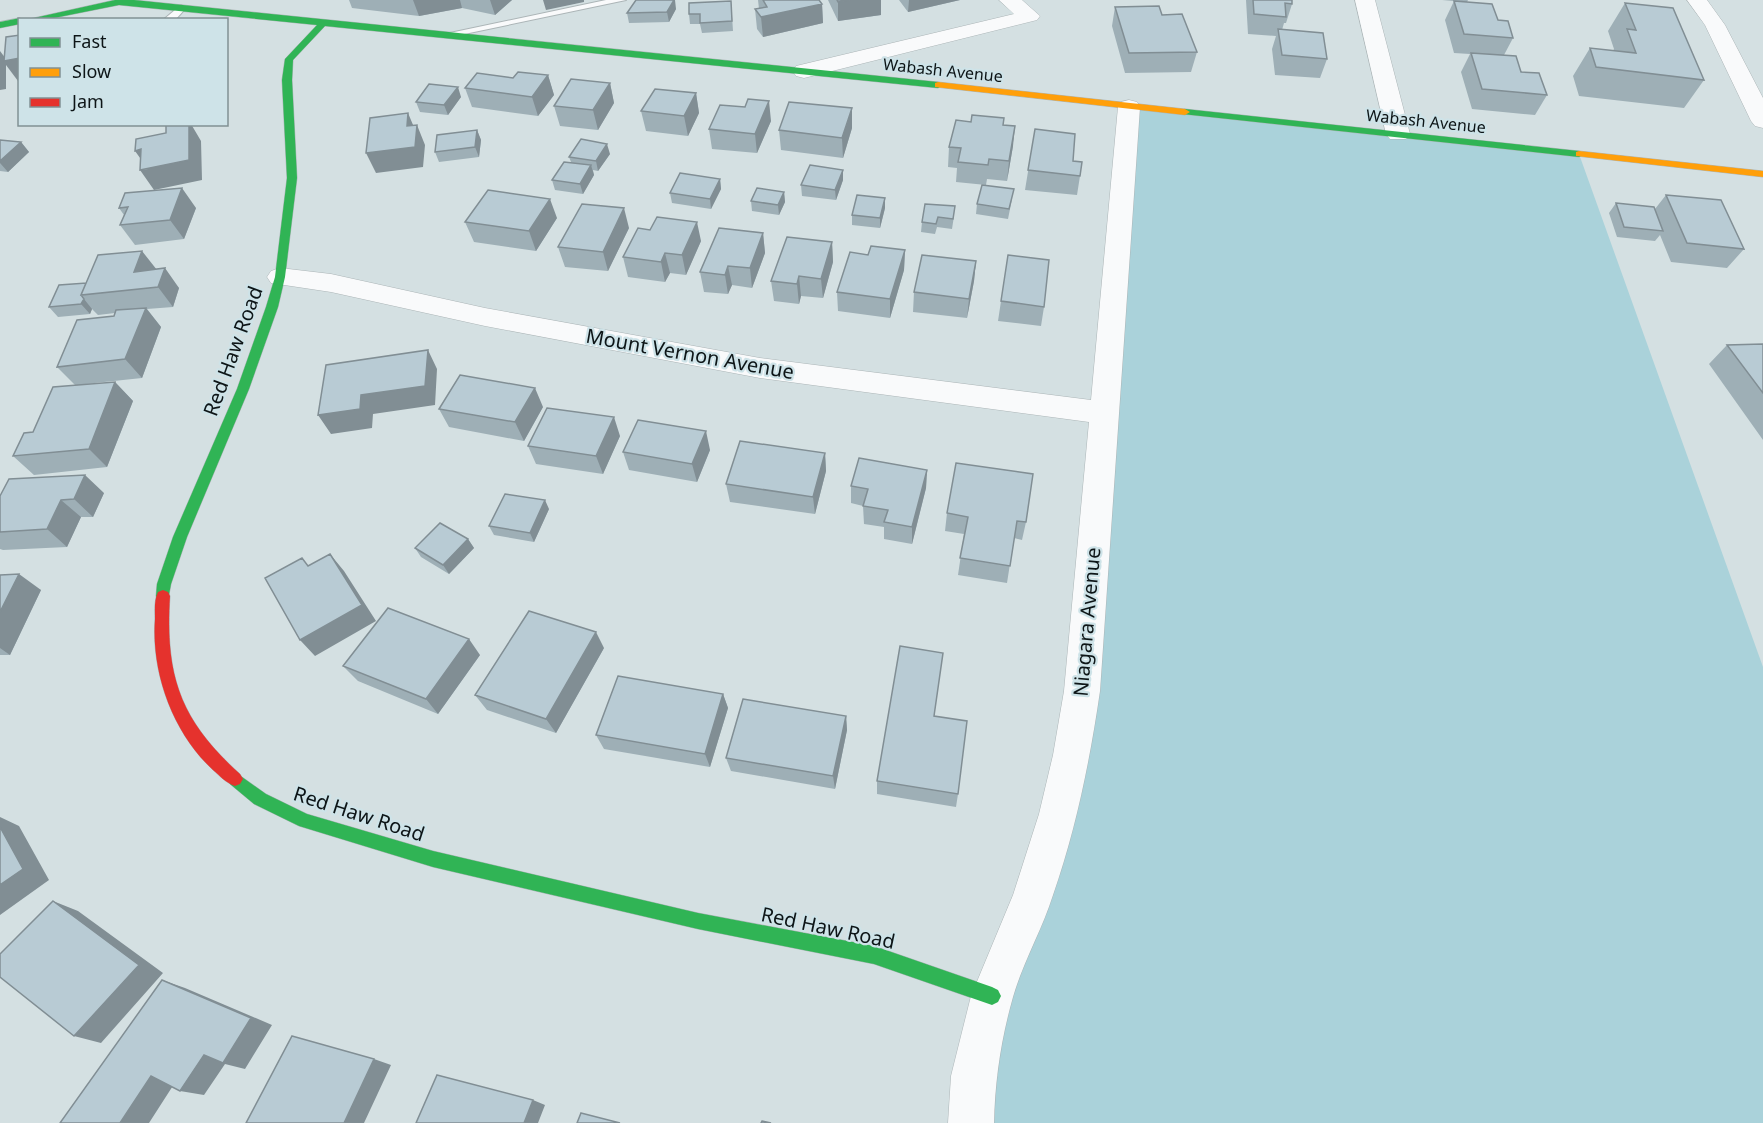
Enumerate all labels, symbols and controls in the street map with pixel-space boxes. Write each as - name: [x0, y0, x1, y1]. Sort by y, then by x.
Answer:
- legend: [18, 18, 228, 126]
- text: Fast: [72, 29, 107, 53]
- street label: Wabash Avenue: [882, 53, 1004, 87]
- text: Slow: [72, 59, 111, 83]
- text: Jam: [70, 89, 104, 113]
- street label: Wabash Avenue: [1365, 104, 1487, 138]
- street label: Red Haw Road: [197, 282, 269, 419]
- street label: Mount Vernon Avenue: [584, 322, 796, 385]
- street label: Niagara Avenue: [1067, 546, 1106, 698]
- street label: Red Haw Road: [290, 780, 428, 847]
- street label: Red Haw Road: [759, 900, 898, 955]

